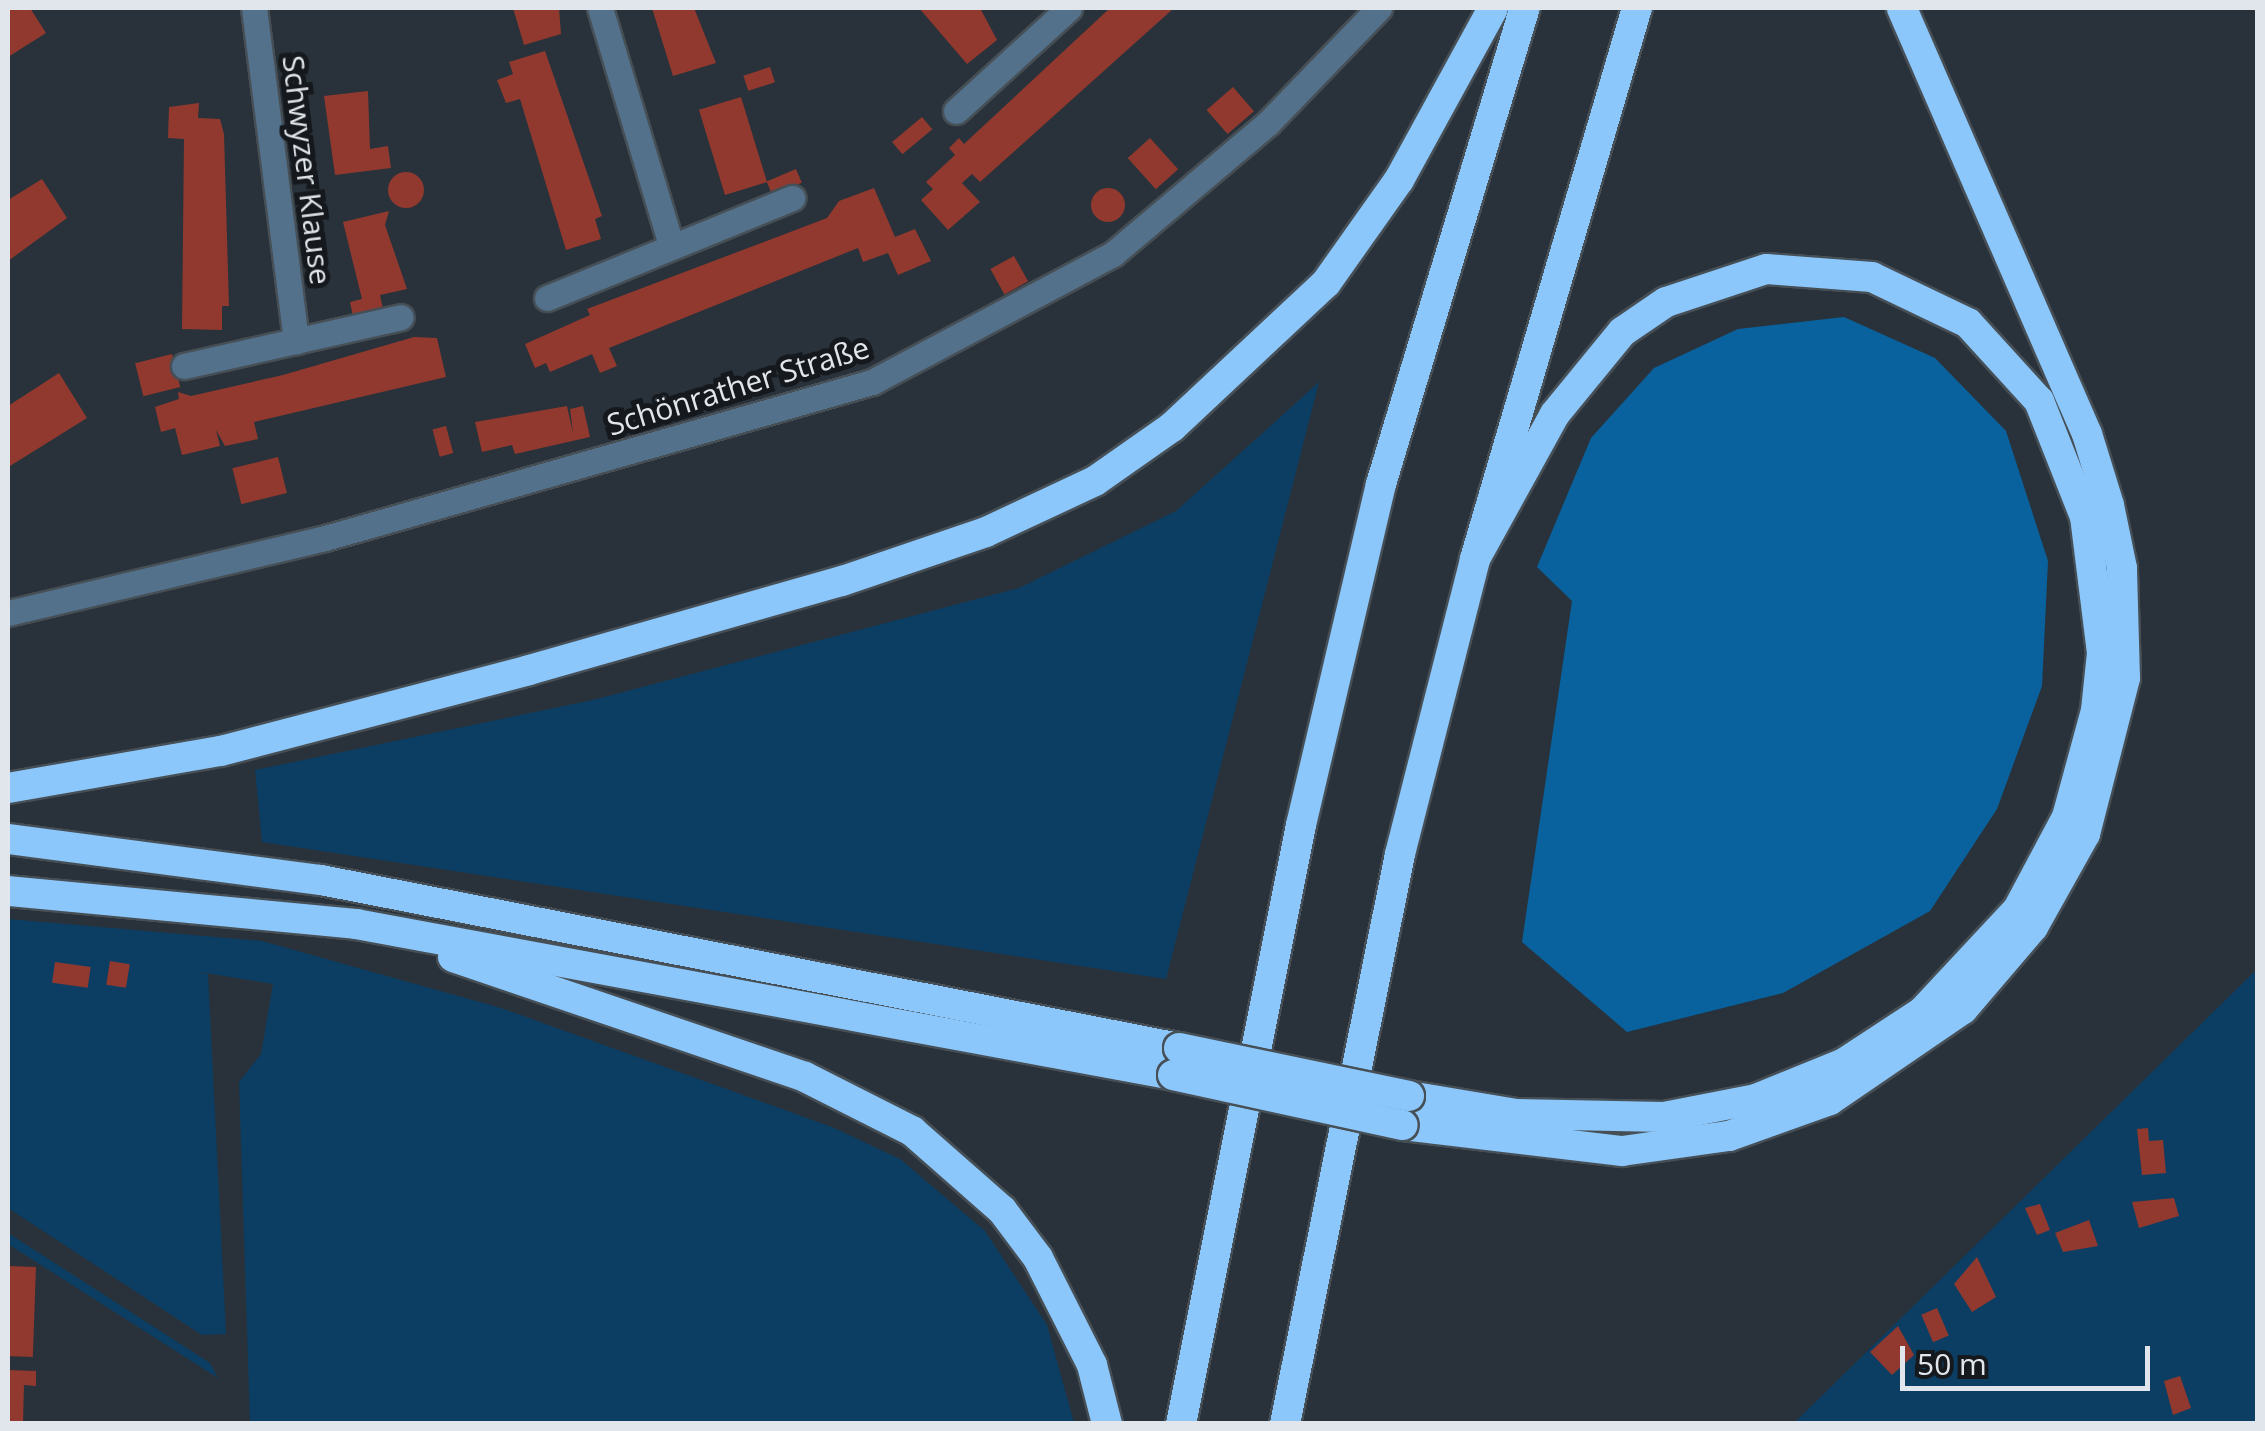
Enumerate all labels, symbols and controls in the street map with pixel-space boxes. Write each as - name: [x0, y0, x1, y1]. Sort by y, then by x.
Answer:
- street label: Schwyzer Klause: [275, 53, 339, 287]
- street label: Schönrather Straße: [603, 329, 873, 443]
- scale bar: [1905, 1326, 2155, 1388]
- text: 50 m: [1917, 1343, 1987, 1384]

